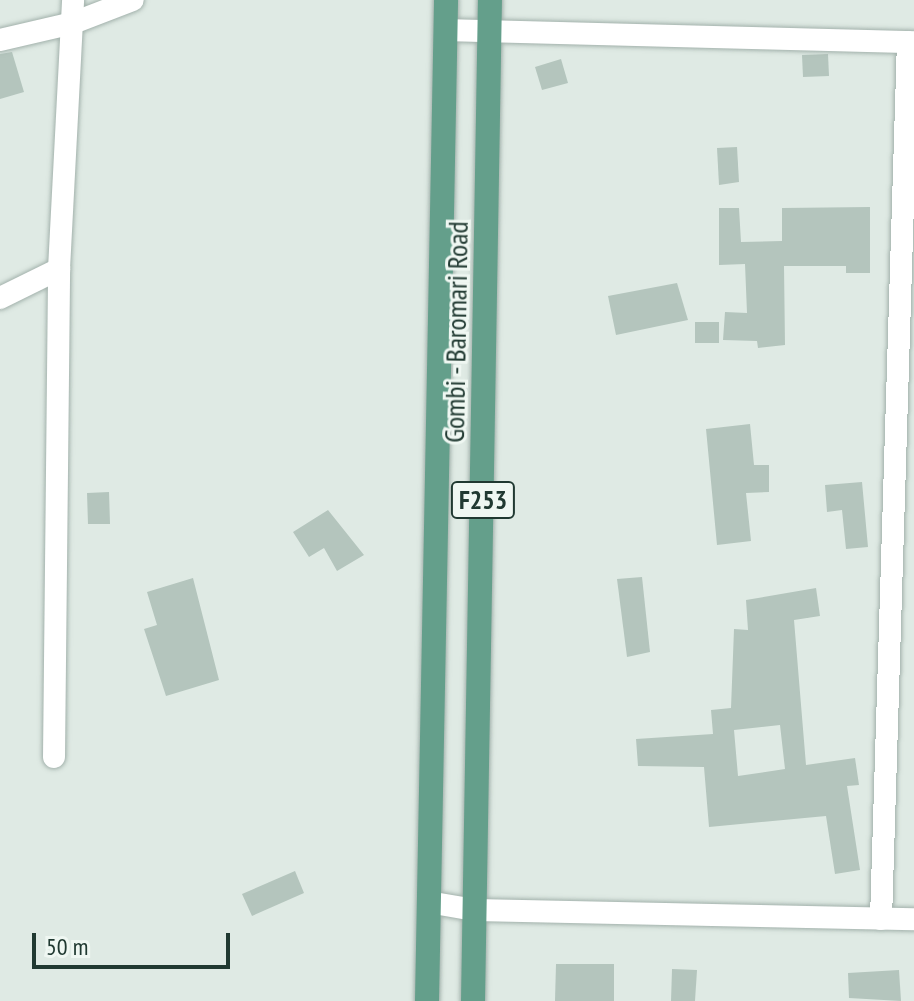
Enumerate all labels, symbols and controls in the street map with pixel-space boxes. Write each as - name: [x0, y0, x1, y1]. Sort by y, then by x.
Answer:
- street label: Gombi - Baromari Road: [437, 220, 475, 444]
- road number: F253: [449, 478, 517, 522]
- scale bar: [36, 917, 234, 967]
- text: 50 m: [46, 931, 88, 962]

